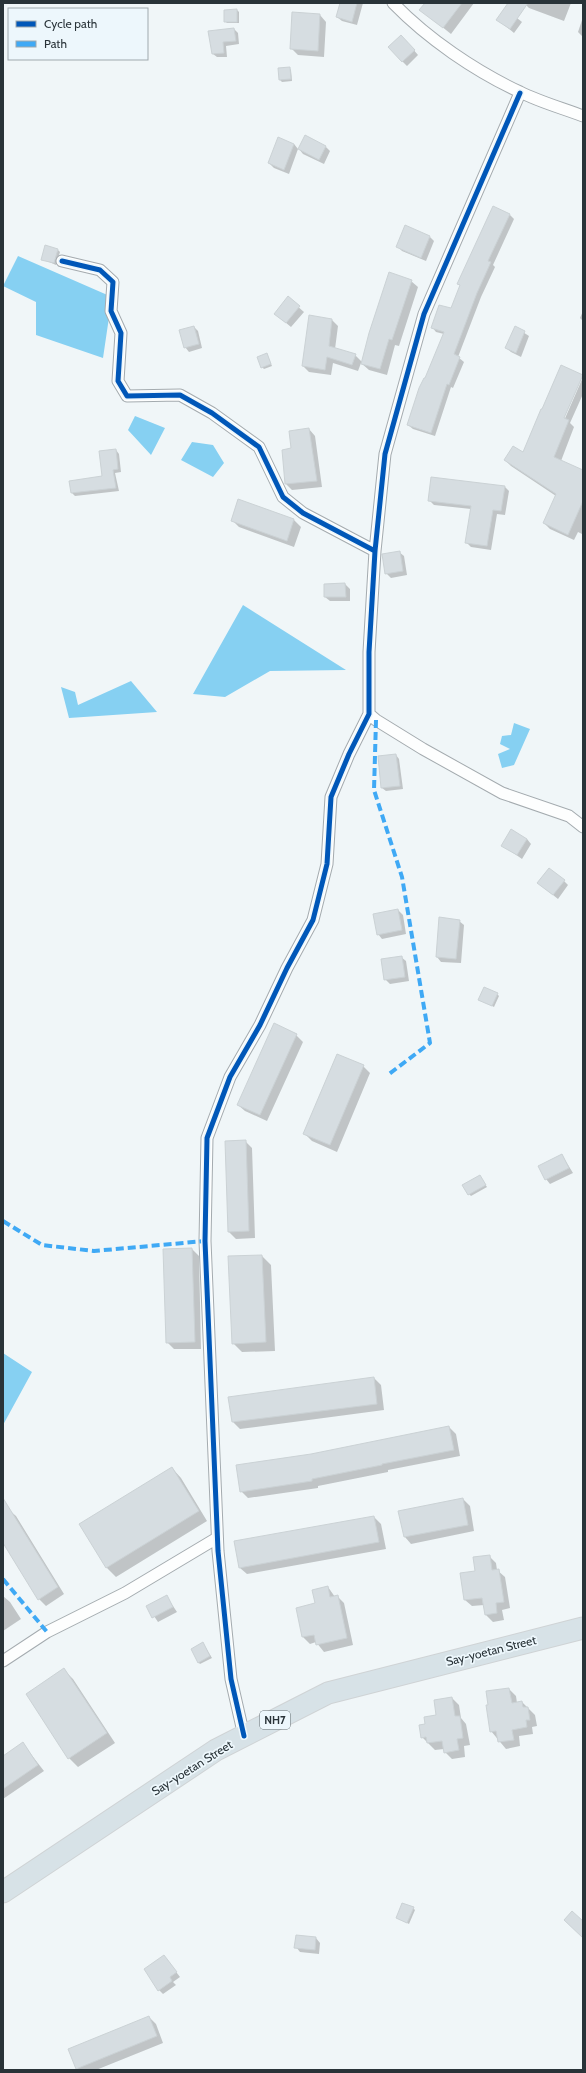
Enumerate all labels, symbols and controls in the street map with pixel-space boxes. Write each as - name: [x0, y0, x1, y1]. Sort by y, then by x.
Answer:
- legend: [8, 8, 148, 60]
- text: Cycle path: [44, 16, 97, 31]
- text: Path: [44, 36, 67, 51]
- street label: Say-yoetan Street: [444, 1632, 538, 1669]
- road number: NH7: [260, 1711, 290, 1729]
- street label: Say-yoetan Street: [149, 1737, 235, 1798]

